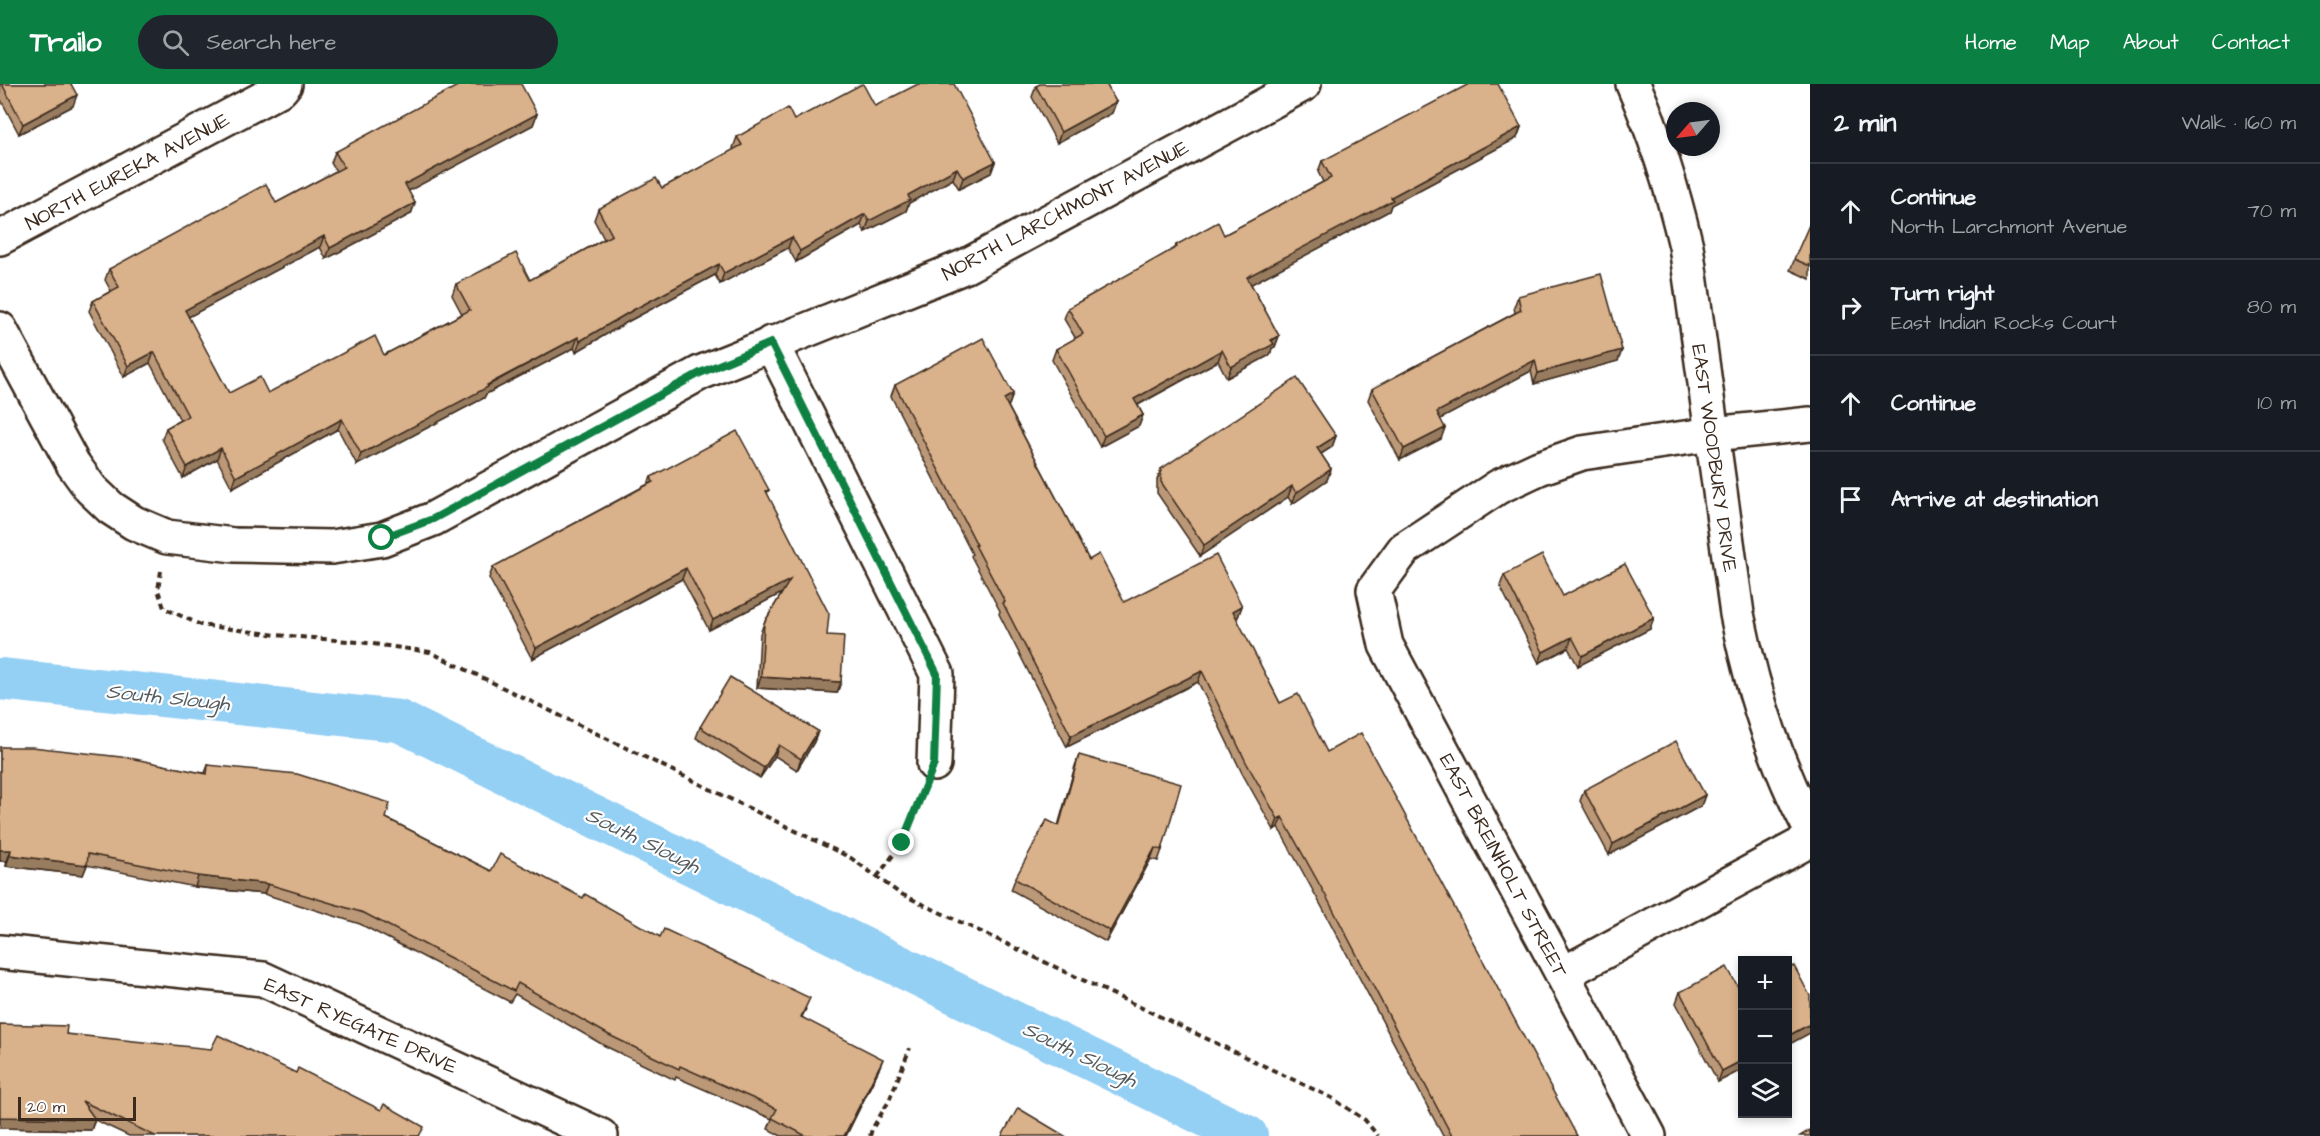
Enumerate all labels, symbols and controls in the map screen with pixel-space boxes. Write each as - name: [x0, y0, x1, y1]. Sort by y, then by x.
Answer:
- search box: [138, 15, 558, 69]
- text: Trailo: [30, 23, 102, 62]
- icon: search: [159, 26, 192, 59]
- text: Search here: [207, 27, 336, 58]
- text: Home: [1965, 28, 2017, 57]
- text: Map: [2050, 28, 2090, 57]
- text: About: [2123, 28, 2179, 57]
- text: Contact: [2212, 28, 2290, 57]
- north arrow: [1666, 102, 1720, 156]
- text: 2 min: [1834, 105, 1896, 141]
- street label: NORTH EUREKA AVENUE: [20, 106, 235, 238]
- text: Walk · 160 m: [2181, 109, 2296, 137]
- street label: NORTH LARCHMONT AVENUE: [937, 134, 1194, 288]
- text: Continue: [1891, 182, 1976, 213]
- icon: ahead: [1834, 195, 1867, 228]
- text: 70 m: [2248, 197, 2296, 225]
- text: North Larchmont Avenue: [1891, 213, 2127, 241]
- text: Turn right: [1891, 278, 1994, 309]
- icon: right: [1834, 291, 1867, 324]
- text: 80 m: [2247, 293, 2296, 321]
- text: East Indian Rocks Court: [1891, 309, 2117, 337]
- street label: EAST WOODBURY DRIVE: [1684, 343, 1744, 574]
- icon: ahead: [1834, 387, 1867, 420]
- text: Continue: [1891, 388, 1976, 419]
- text: 10 m: [2257, 389, 2296, 417]
- icon: arrive: [1834, 483, 1867, 516]
- text: Arrive at destination: [1891, 484, 2098, 515]
- route start: [368, 524, 394, 550]
- water label: South Slough: [105, 677, 233, 720]
- street label: EAST BREINHOLT STREET: [1432, 749, 1574, 983]
- water label: South Slough: [580, 800, 706, 882]
- route end: [888, 829, 914, 855]
- map controls: [1738, 956, 1792, 1118]
- button: +: [1738, 956, 1792, 1010]
- street label: EAST RYEGATE DRIVE: [260, 971, 462, 1081]
- button: −: [1738, 1010, 1792, 1064]
- water label: South Slough: [1017, 1014, 1143, 1096]
- button: layers: [1738, 1064, 1792, 1118]
- scale bar: [18, 1094, 136, 1122]
- text: 20 m: [27, 1096, 65, 1118]

